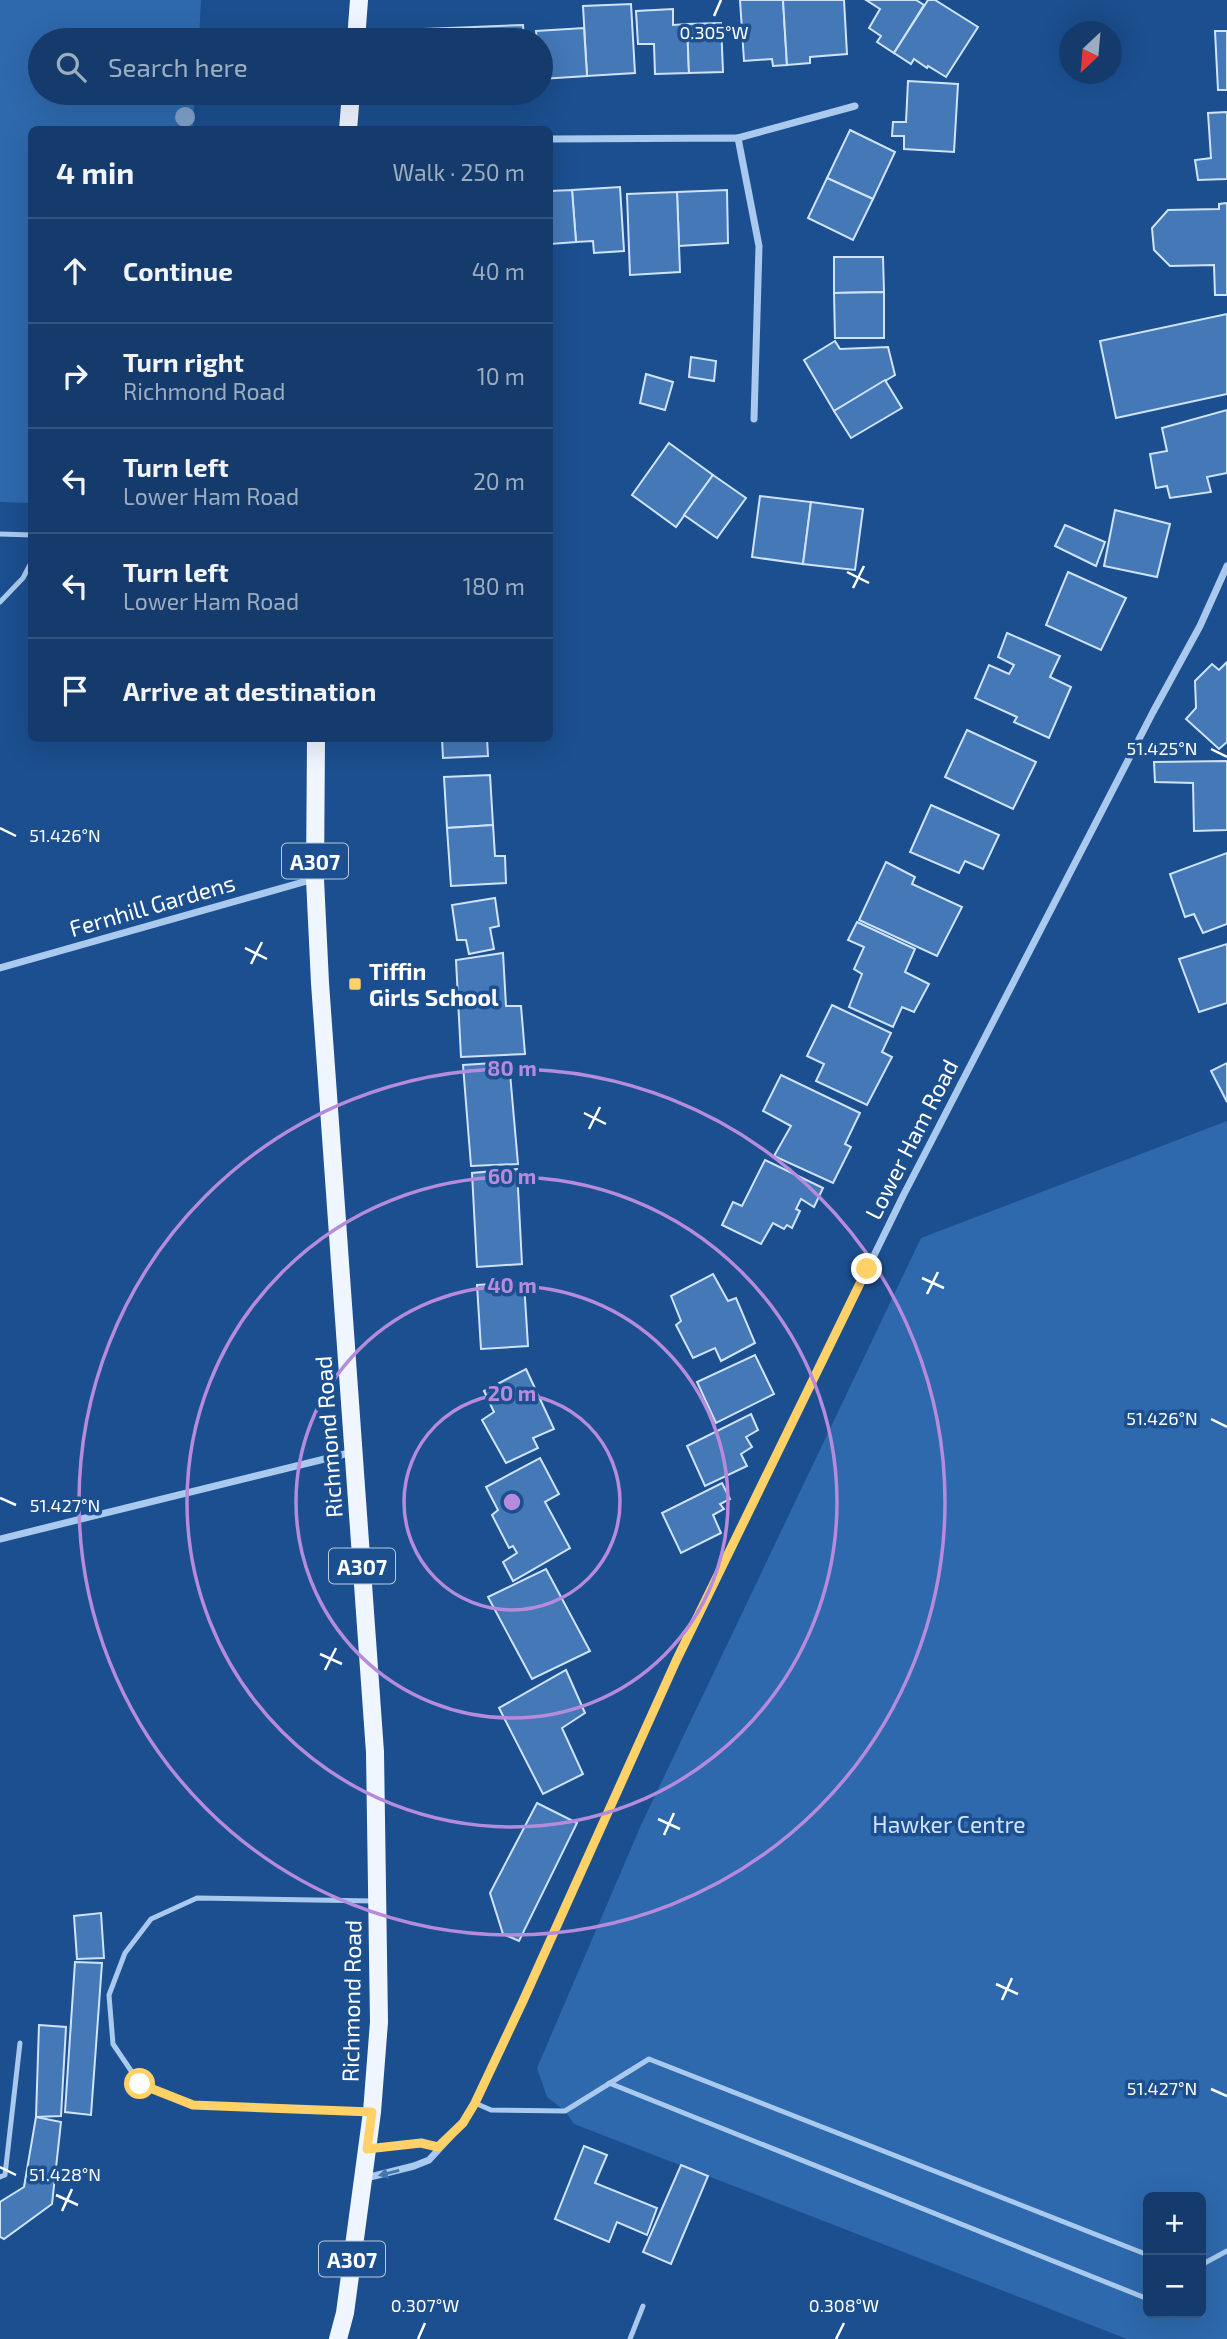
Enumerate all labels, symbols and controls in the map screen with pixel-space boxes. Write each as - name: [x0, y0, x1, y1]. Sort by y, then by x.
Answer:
- text: 0.305°W: [679, 21, 749, 43]
- north arrow: [1059, 21, 1122, 84]
- search box: [28, 28, 553, 105]
- icon: search: [52, 48, 90, 86]
- text: Search here: [108, 51, 248, 82]
- text: 4 min: [56, 154, 134, 190]
- text: Walk · 250 m: [392, 158, 525, 186]
- icon: ahead: [56, 252, 94, 290]
- text: Continue: [123, 255, 233, 286]
- text: 40 m: [472, 257, 525, 285]
- text: Turn right: [123, 346, 244, 377]
- icon: right: [56, 357, 94, 395]
- text: 10 m: [477, 362, 525, 390]
- text: Richmond Road: [123, 377, 285, 405]
- text: Turn left: [123, 451, 229, 482]
- icon: left: [56, 462, 94, 500]
- text: 20 m: [473, 467, 525, 495]
- text: Lower Ham Road: [123, 482, 299, 510]
- text: Turn left: [123, 556, 229, 587]
- icon: left: [56, 567, 94, 605]
- text: 180 m: [463, 572, 525, 600]
- text: Lower Ham Road: [123, 587, 299, 615]
- icon: arrive: [56, 672, 94, 710]
- text: Arrive at destination: [123, 675, 376, 706]
- text: 51.425°N: [1127, 737, 1197, 759]
- text: 51.426°N: [29, 824, 101, 846]
- road number: A307: [282, 844, 348, 878]
- street label: Fernhill Gardens: [66, 868, 238, 942]
- place label: Tiffin Girls School: [369, 957, 499, 1011]
- marker: Tiffin Girls School: [347, 976, 363, 992]
- street label: Lower Ham Road: [859, 1054, 963, 1224]
- text: 80 m: [487, 1055, 537, 1080]
- text: 60 m: [488, 1163, 536, 1188]
- route end: [851, 1253, 882, 1284]
- text: 40 m: [487, 1272, 537, 1297]
- street label: Richmond Road: [308, 1355, 348, 1519]
- text: 20 m: [488, 1380, 536, 1405]
- text: 51.426°N: [1126, 1407, 1198, 1429]
- centre of rings: [500, 1490, 524, 1514]
- text: 51.427°N: [30, 1494, 100, 1516]
- road number: A307: [329, 1548, 395, 1584]
- park label: Hawker Centre: [872, 1810, 1026, 1838]
- street label: Richmond Road: [336, 1920, 366, 2082]
- route start: [124, 2068, 155, 2099]
- text: 51.427°N: [1127, 2077, 1197, 2099]
- text: 51.428°N: [29, 2163, 101, 2185]
- one-way arrow: [377, 2168, 399, 2179]
- map controls: [1143, 2192, 1206, 2318]
- button: +: [1143, 2192, 1206, 2255]
- road number: A307: [319, 2242, 385, 2276]
- button: −: [1143, 2255, 1206, 2318]
- text: 0.307°W: [391, 2294, 459, 2316]
- text: 0.308°W: [809, 2294, 879, 2316]

